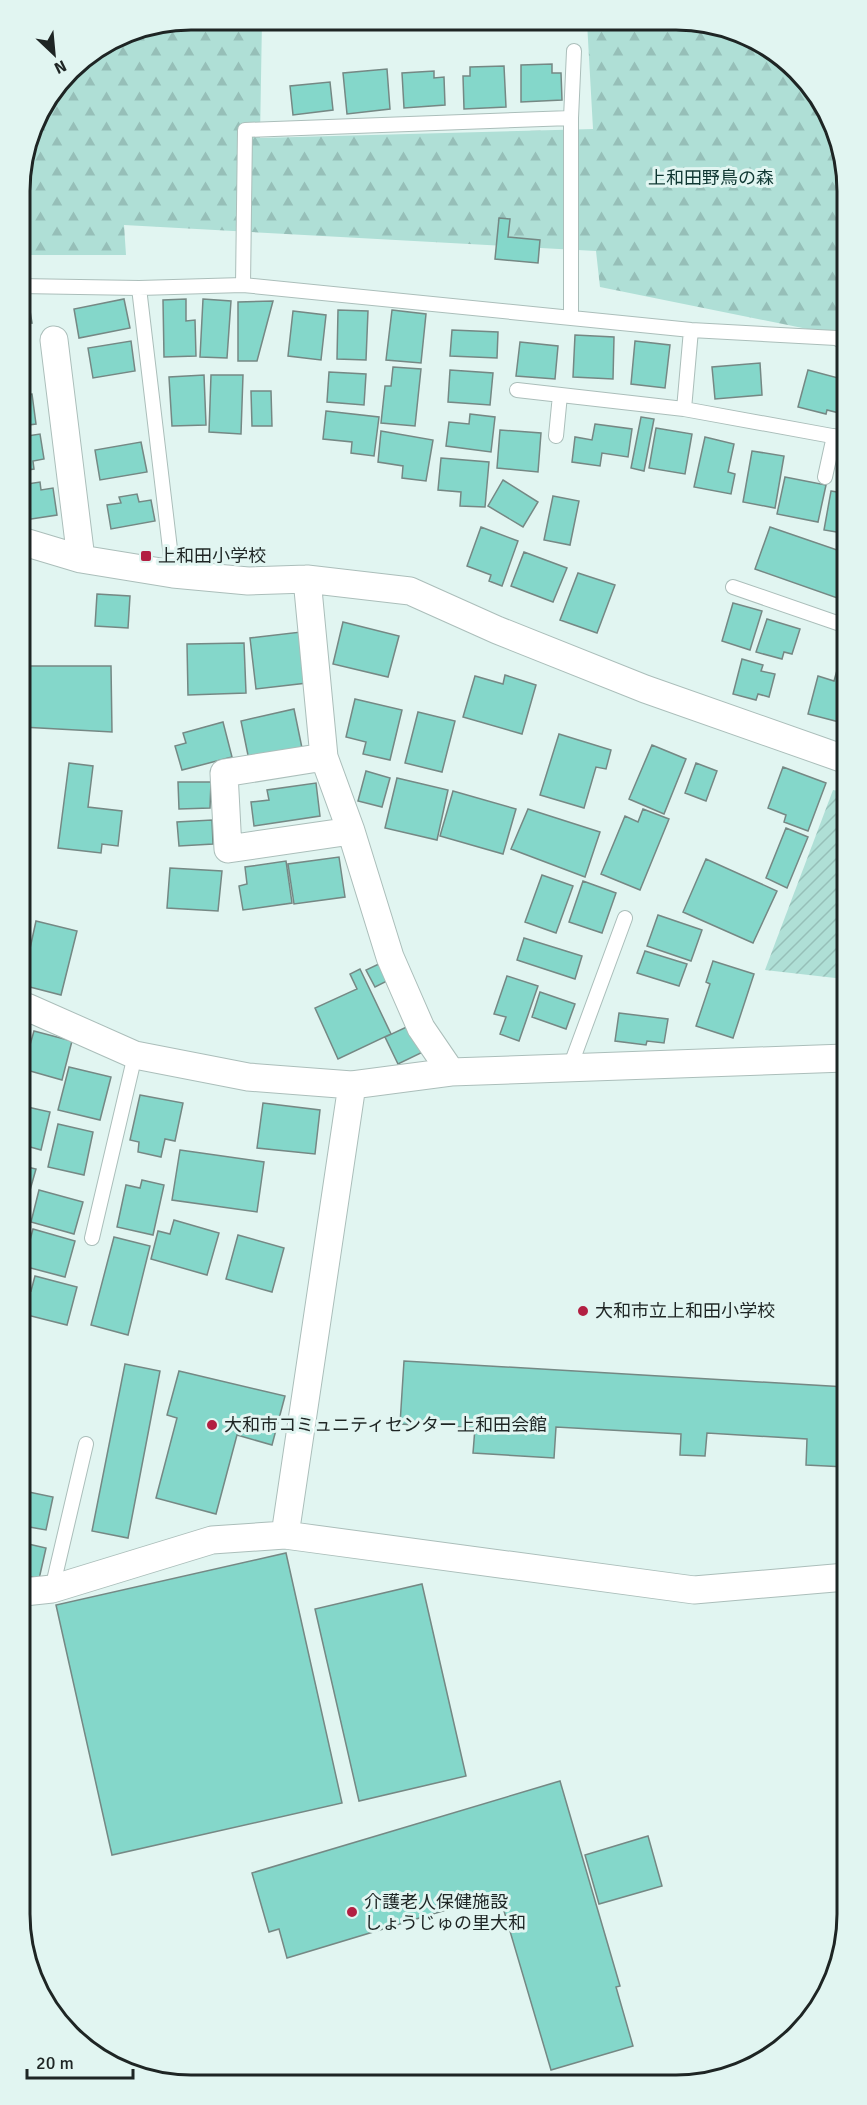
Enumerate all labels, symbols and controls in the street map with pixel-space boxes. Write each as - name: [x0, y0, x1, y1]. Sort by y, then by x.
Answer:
- north arrow: [24, 24, 84, 84]
- text: N: [51, 55, 70, 78]
- park label: 上和田野鳥の森: [648, 167, 774, 189]
- place label: 上和田小学校: [158, 545, 266, 567]
- marker: 上和田小学校: [139, 549, 153, 563]
- place label: 大和市立上和田小学校: [595, 1300, 775, 1322]
- marker: 大和市立上和田小学校: [576, 1304, 590, 1318]
- place label: 大和市コミュニティセンター上和田会館: [224, 1414, 547, 1436]
- marker: 大和市コミュニティセンター上和田会館: [205, 1418, 219, 1432]
- place label: 介護老人保健施設 しょうじゅの里大和: [364, 1891, 526, 1934]
- marker: 介護老人保健施設 しょうじゅの里大和: [345, 1905, 359, 1919]
- scale bar: [27, 2042, 134, 2080]
- text: 20 m: [36, 2052, 74, 2074]

